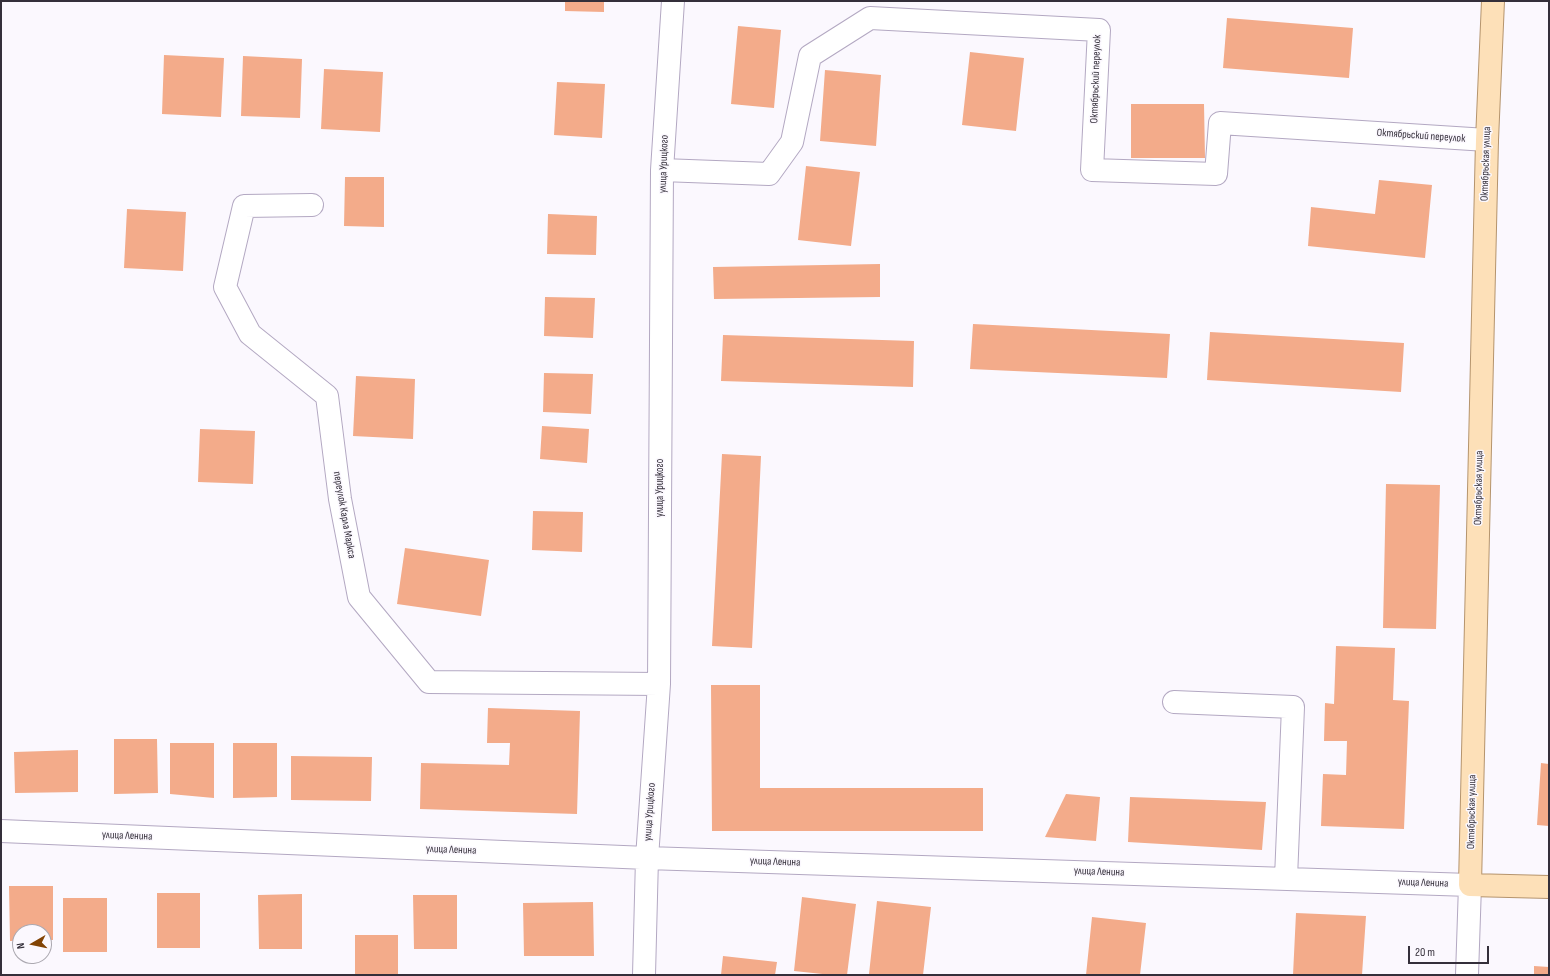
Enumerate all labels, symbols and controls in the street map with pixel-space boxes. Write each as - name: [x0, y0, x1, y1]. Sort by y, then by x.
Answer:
- street label: Октябрьский переулок: [1088, 34, 1104, 124]
- street label: Октябрьский переулок: [1376, 126, 1466, 146]
- street label: Октябрьская улица: [1478, 127, 1494, 201]
- street label: улица Урицкого: [656, 135, 672, 193]
- street label: Октябрьская улица: [1472, 451, 1486, 525]
- street label: улица Урицкого: [653, 459, 667, 517]
- street label: переулок Карла Маркса: [330, 470, 358, 560]
- street label: Октябрьская улица: [1465, 775, 1479, 849]
- street label: улица Урицкого: [641, 782, 659, 842]
- street label: улица Ленина: [102, 829, 152, 843]
- street label: улица Ленина: [426, 843, 476, 857]
- street label: улица Ленина: [750, 855, 800, 869]
- street label: улица Ленина: [1074, 865, 1124, 879]
- street label: улица Ленина: [1398, 876, 1448, 890]
- north arrow: [12, 924, 52, 964]
- scale bar: [1410, 938, 1491, 964]
- text: N: [14, 942, 28, 950]
- text: 20 m: [1415, 945, 1435, 960]

